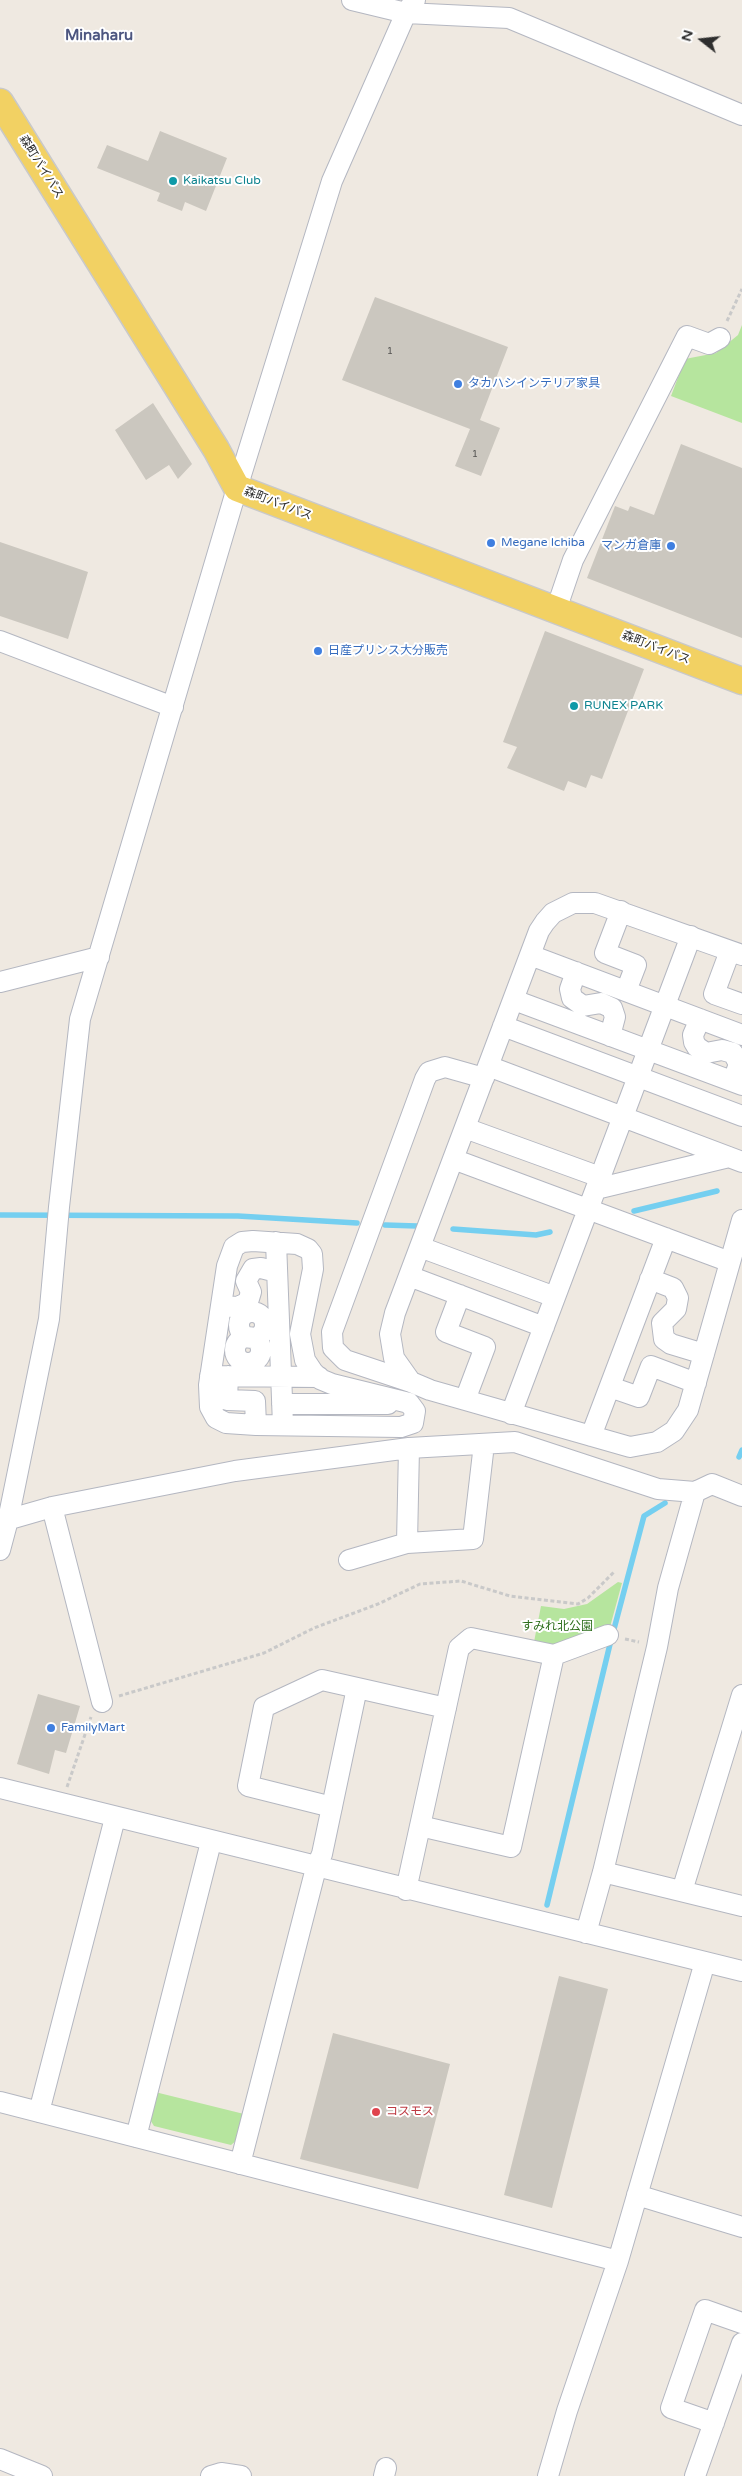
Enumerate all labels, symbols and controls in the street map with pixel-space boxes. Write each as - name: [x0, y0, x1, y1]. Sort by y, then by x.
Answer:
- north arrow: [677, 15, 727, 65]
- district label: Minaharu: [65, 27, 133, 45]
- text: N: [677, 28, 697, 43]
- street label: 森町バイパス: [16, 133, 66, 201]
- place label: Kaikatsu Club: [183, 174, 261, 188]
- marker: Kaikatsu Club: [167, 175, 179, 187]
- house number: 1: [387, 345, 393, 357]
- place label: タカハシインテリア家具: [468, 377, 600, 391]
- marker: タカハシインテリア家具: [452, 378, 464, 390]
- house number: 1: [472, 448, 478, 460]
- street label: 森町バイパス: [242, 484, 314, 524]
- place label: Megane Ichiba: [501, 536, 585, 550]
- marker: Megane Ichiba: [485, 537, 497, 549]
- place label: マンガ倉庫: [601, 539, 661, 553]
- marker: マンガ倉庫: [665, 540, 677, 552]
- street label: 森町バイパス: [620, 628, 692, 668]
- place label: 日産プリンス大分販売: [328, 644, 448, 658]
- marker: 日産プリンス大分販売: [312, 645, 324, 657]
- place label: RUNEX PARK: [584, 699, 663, 713]
- marker: RUNEX PARK: [568, 700, 580, 712]
- park label: すみれ北公園: [521, 1620, 593, 1634]
- place label: FamilyMart: [61, 1721, 125, 1735]
- marker: FamilyMart: [45, 1722, 57, 1734]
- place label: コスモス: [386, 2105, 434, 2119]
- marker: コスモス: [370, 2106, 382, 2118]

